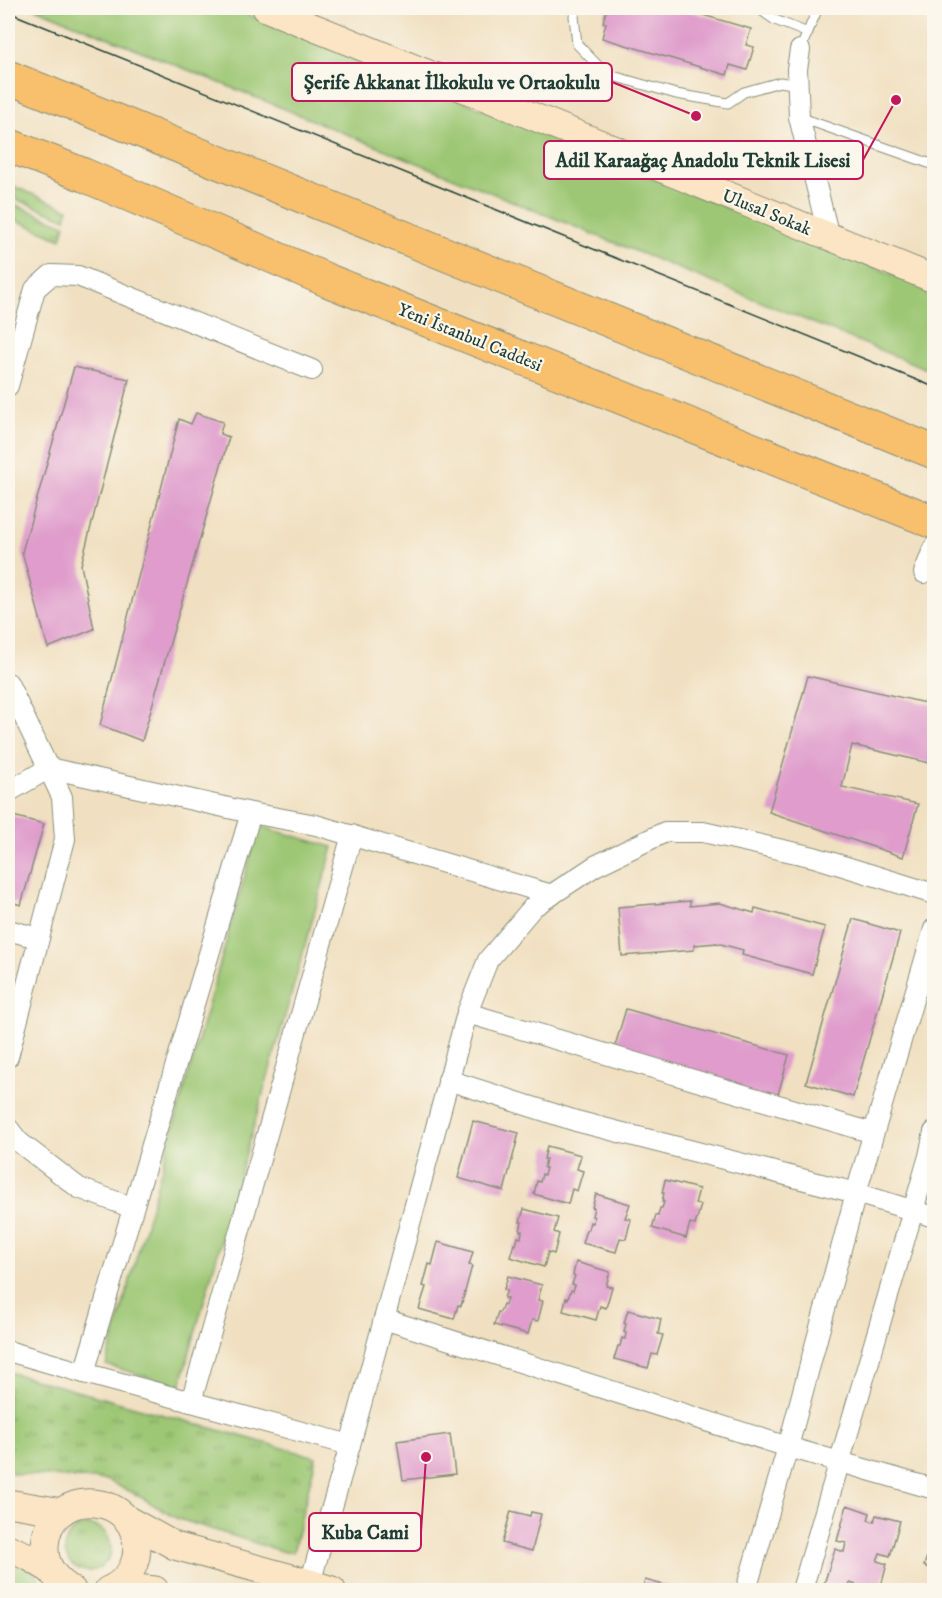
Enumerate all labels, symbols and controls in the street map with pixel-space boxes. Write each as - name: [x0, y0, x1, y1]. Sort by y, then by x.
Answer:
- callout: Şerife Akkanat İlkokulu ve Ortaokulu: [292, 63, 612, 101]
- text: Şerife Akkanat İlkokulu ve Ortaokulu: [304, 70, 601, 96]
- callout: Adil Karaağaç Anadolu Teknik Lisesi: [544, 141, 863, 179]
- text: Adil Karaağaç Anadolu Teknik Lisesi: [555, 149, 850, 174]
- street label: Ulusal Sokak: [719, 185, 815, 241]
- street label: Yeni İstanbul Caddesi: [394, 298, 545, 377]
- callout: Kuba Cami: [309, 1513, 421, 1551]
- text: Kuba Cami: [321, 1521, 409, 1546]

